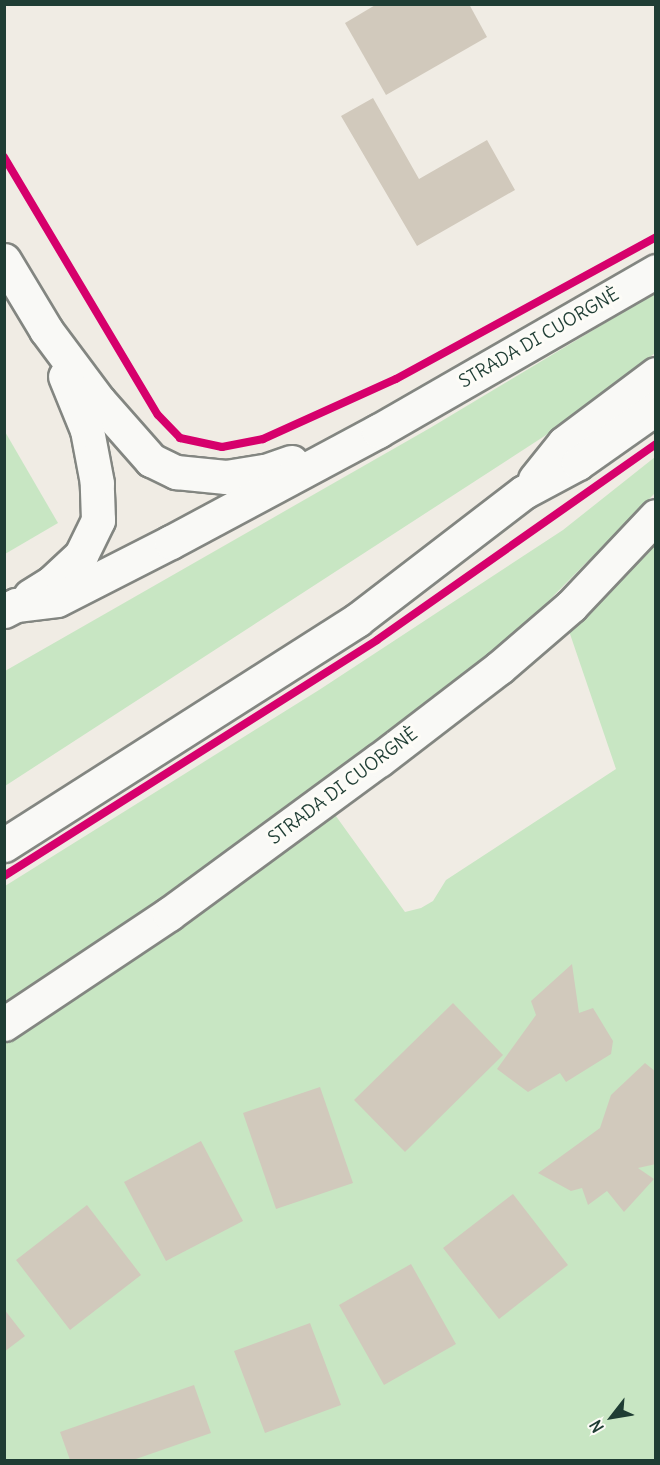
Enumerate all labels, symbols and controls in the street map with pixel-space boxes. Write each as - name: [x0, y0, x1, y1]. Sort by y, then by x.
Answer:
- street label: STRADA DI CUORGNÈ: [455, 283, 623, 393]
- street label: STRADA DI CUORGNÈ: [264, 723, 422, 849]
- north arrow: [582, 1387, 642, 1447]
- text: N: [585, 1416, 608, 1436]

